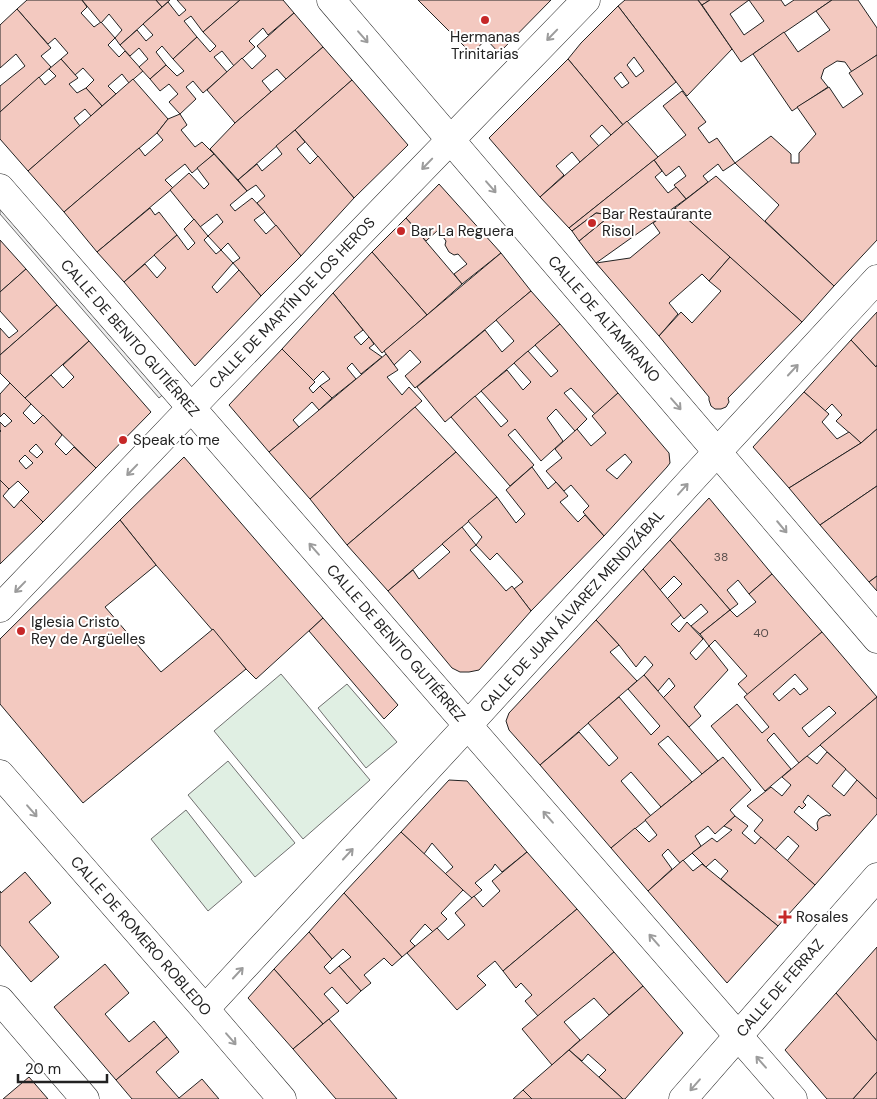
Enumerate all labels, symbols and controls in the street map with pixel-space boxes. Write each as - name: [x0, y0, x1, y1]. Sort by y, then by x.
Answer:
- marker: Hermanas Trinitarias: [479, 14, 491, 26]
- place label: Hermanas Trinitarias: [450, 27, 520, 64]
- one-way arrow: [546, 29, 558, 41]
- one-way arrow: [357, 30, 368, 43]
- one-way arrow: [421, 158, 433, 170]
- one-way arrow: [485, 181, 497, 194]
- place label: Bar Restaurante Risol: [602, 204, 712, 241]
- street label: CALLE DE MARTÍN DE LOS HEROS: [204, 213, 380, 393]
- marker: Bar Restaurante Risol: [586, 217, 598, 229]
- place label: Bar La Reguera: [411, 221, 514, 241]
- marker: Bar La Reguera: [395, 225, 407, 237]
- street label: CALLE DE ALTAMIRANO: [543, 251, 665, 387]
- street label: CALLE DE BENITO GUTIÉRREZ: [56, 255, 204, 421]
- one-way arrow: [787, 363, 799, 376]
- one-way arrow: [671, 397, 682, 410]
- place label: Speak to me: [133, 430, 220, 450]
- marker: Speak to me: [117, 434, 129, 446]
- one-way arrow: [126, 463, 138, 476]
- one-way arrow: [677, 483, 689, 496]
- street label: CALLE DE JUAN ÁLVAREZ MENDIZÁBAL: [475, 505, 669, 717]
- one-way arrow: [776, 521, 787, 534]
- one-way arrow: [309, 543, 320, 556]
- house number: 38: [714, 549, 728, 565]
- street label: CALLE DE BENITO GUTIÉRREZ: [322, 560, 470, 726]
- one-way arrow: [14, 581, 26, 593]
- place label: Iglesia Cristo Rey de Argüelles: [31, 612, 145, 649]
- marker: Iglesia Cristo Rey de Argüelles: [15, 625, 27, 637]
- house number: 40: [753, 625, 769, 641]
- one-way arrow: [26, 805, 38, 818]
- one-way arrow: [542, 811, 553, 824]
- one-way arrow: [342, 847, 354, 860]
- street label: CALLE DE ROMERO ROBLEDO: [66, 852, 216, 1020]
- place label: Rosales: [796, 907, 848, 927]
- marker: Rosales: [778, 910, 792, 924]
- one-way arrow: [648, 933, 660, 946]
- street label: CALLE DE FERRAZ: [732, 935, 828, 1041]
- one-way arrow: [232, 967, 244, 980]
- one-way arrow: [225, 1033, 236, 1046]
- scale bar: [18, 1052, 106, 1084]
- one-way arrow: [755, 1056, 767, 1069]
- text: 20 m: [25, 1059, 61, 1079]
- one-way arrow: [690, 1079, 701, 1092]

